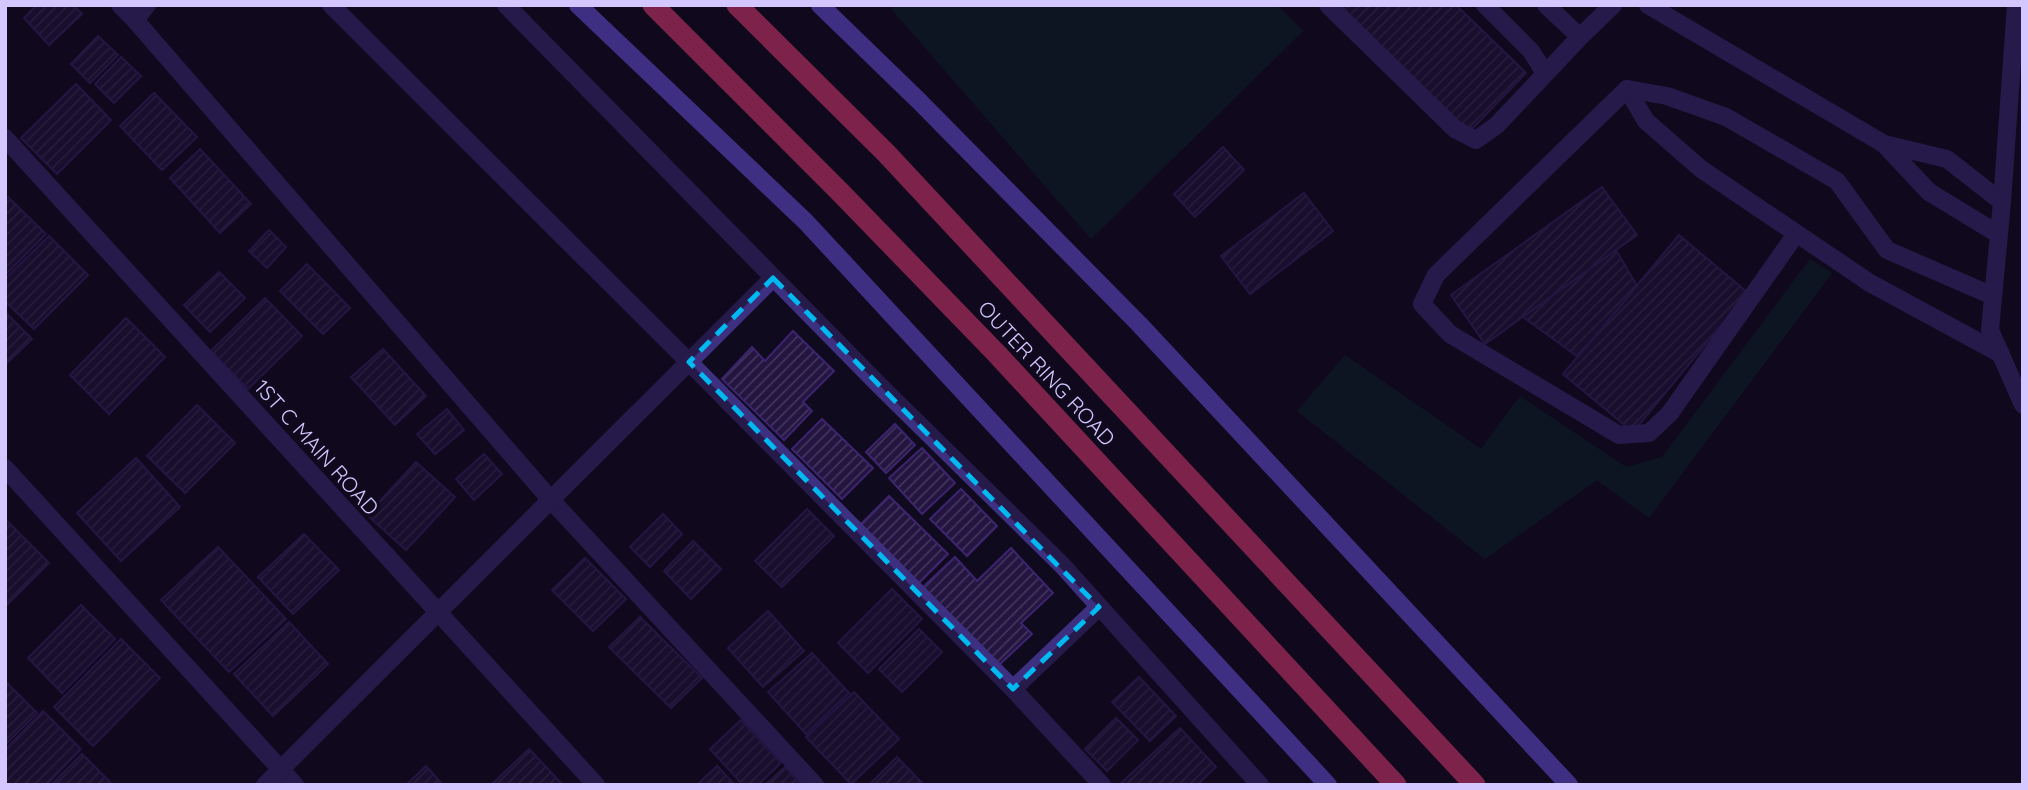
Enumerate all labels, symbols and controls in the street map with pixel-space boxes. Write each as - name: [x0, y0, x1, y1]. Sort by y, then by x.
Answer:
- street label: OUTER RING ROAD: [973, 295, 1121, 451]
- street label: 1ST C MAIN ROAD: [249, 374, 385, 520]

